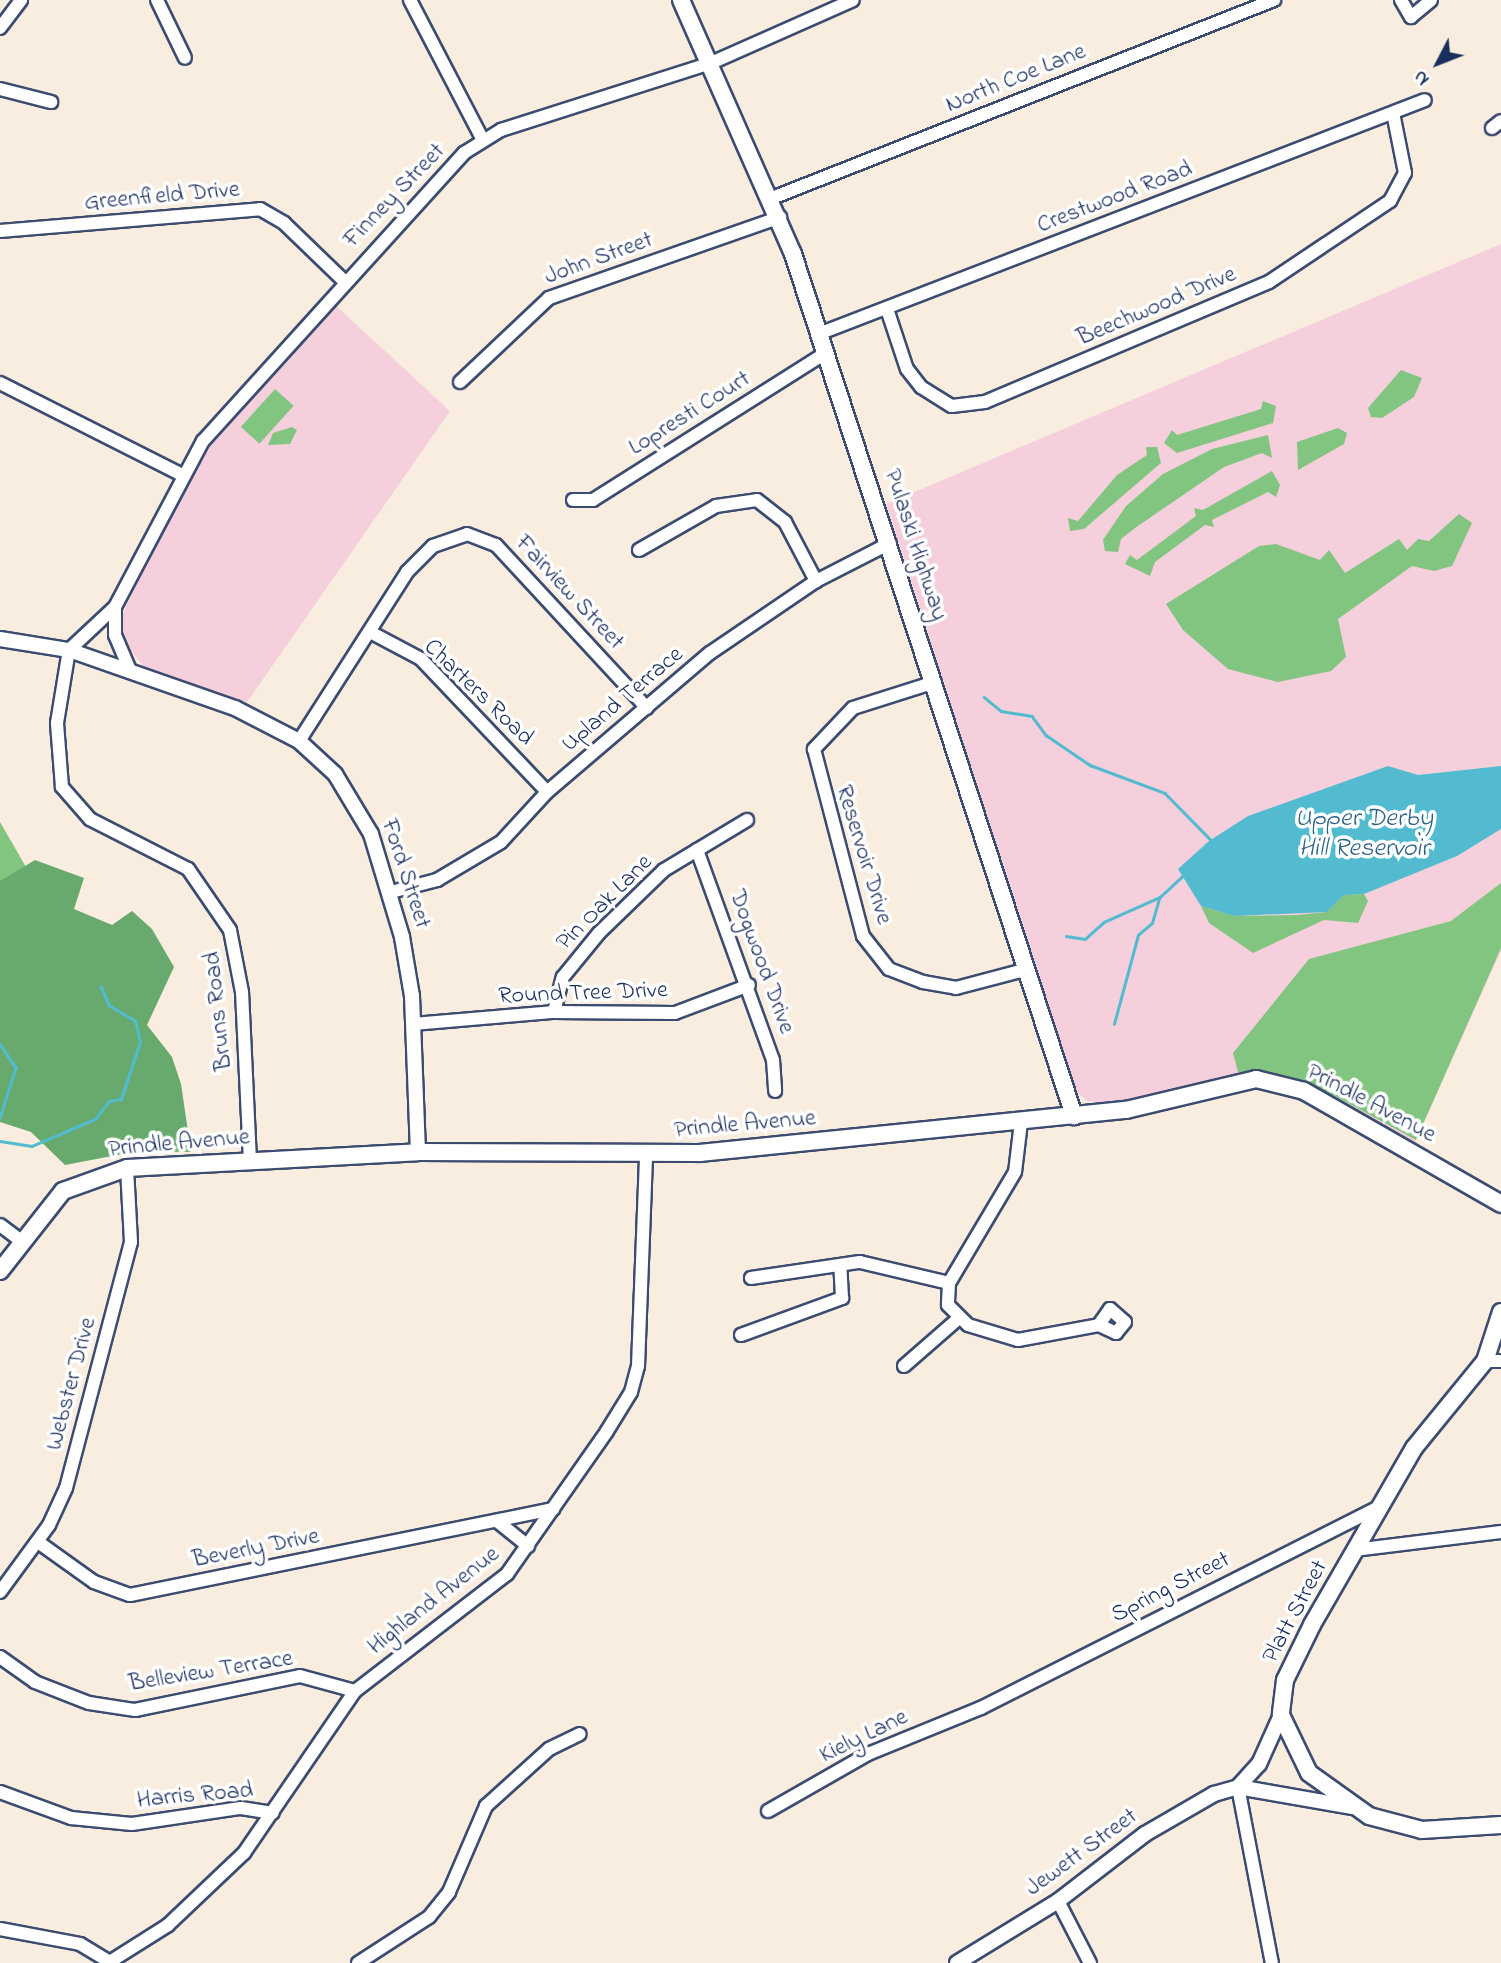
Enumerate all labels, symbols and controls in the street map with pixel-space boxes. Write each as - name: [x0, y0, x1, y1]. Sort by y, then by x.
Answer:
- north arrow: [1403, 28, 1473, 98]
- street label: North Coe Lane: [942, 38, 1090, 120]
- text: N: [1408, 64, 1436, 91]
- street label: Finney Street: [338, 138, 452, 254]
- street label: Crestwood Road: [1033, 155, 1197, 241]
- street label: Greenfield Drive: [83, 176, 241, 218]
- street label: John Street: [541, 226, 657, 292]
- street label: Beechwood Drive: [1073, 261, 1241, 353]
- street label: Lopresti Court: [624, 365, 756, 463]
- street label: Pulaski Highway: [877, 466, 953, 624]
- street label: Fairview Street: [508, 529, 630, 657]
- street label: Charters Road: [417, 633, 539, 753]
- street label: Upland Terrace: [556, 641, 690, 759]
- street label: Reservoir Drive: [828, 782, 898, 928]
- water label: Upper Derby Hill Reservoir: [1295, 804, 1433, 866]
- street label: Ford Street: [374, 816, 436, 932]
- street label: Pin Oak Lane: [551, 849, 659, 957]
- street label: Dogwood Drive: [722, 886, 800, 1038]
- street label: Bruns Road: [198, 950, 240, 1072]
- street label: Round Tree Drive: [498, 977, 668, 1011]
- street label: Prindle Avenue: [1302, 1058, 1440, 1150]
- street label: Prindle Avenue: [673, 1104, 817, 1146]
- street label: Prindle Avenue: [107, 1123, 251, 1165]
- street label: Webster Drive: [40, 1314, 104, 1454]
- street label: Beverly Drive: [190, 1523, 322, 1575]
- street label: Highland Avenue: [362, 1541, 506, 1661]
- street label: Spring Street: [1107, 1546, 1235, 1630]
- street label: Platt Street: [1257, 1556, 1335, 1668]
- street label: Belleview Terrace: [127, 1645, 295, 1699]
- street label: Kiely Lane: [815, 1703, 913, 1771]
- street label: Harris Road: [136, 1777, 254, 1815]
- street label: Jewett Street: [1020, 1803, 1144, 1903]

